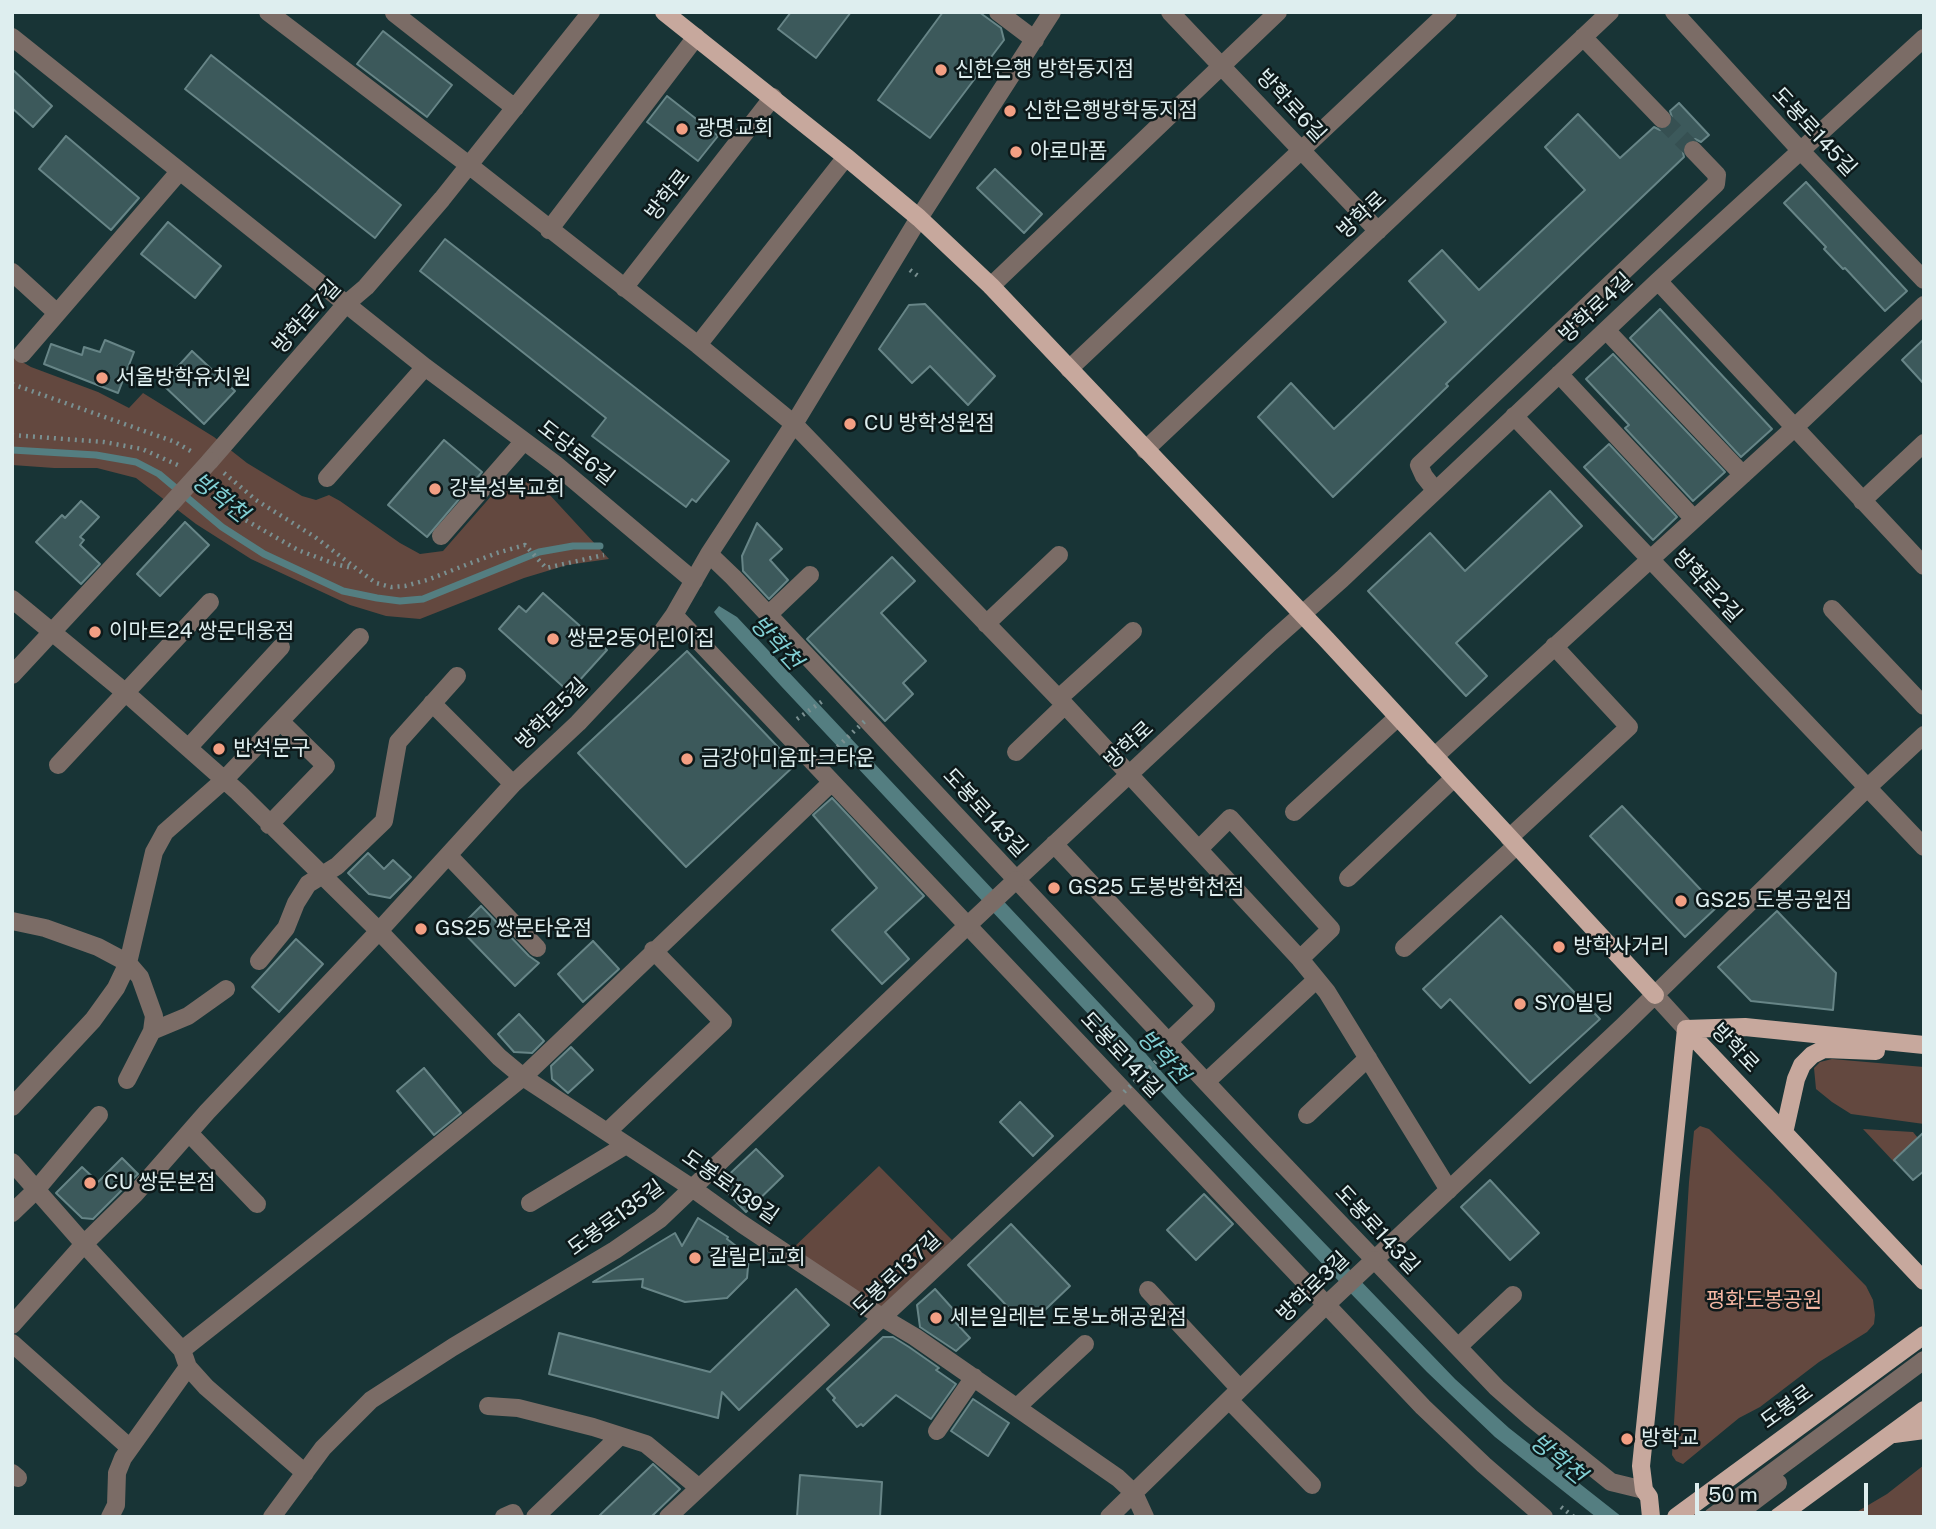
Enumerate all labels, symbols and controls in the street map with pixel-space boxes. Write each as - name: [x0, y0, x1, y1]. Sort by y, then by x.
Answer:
- place label: 신한은행 방학동지점: [955, 57, 1134, 83]
- marker: 신한은행 방학동지점: [933, 62, 949, 78]
- street label: 방학로6길: [1251, 64, 1331, 148]
- street label: 도봉로145길: [1766, 82, 1862, 182]
- place label: 신한은행방학동지점: [1024, 98, 1198, 124]
- marker: 신한은행방학동지점: [1002, 103, 1018, 119]
- place label: 광명교회: [696, 116, 773, 142]
- marker: 광명교회: [674, 121, 690, 137]
- place label: 아로마폼: [1030, 139, 1107, 165]
- marker: 아로마폼: [1008, 144, 1024, 160]
- street label: 방학로: [640, 164, 696, 226]
- street label: 방학로: [1332, 186, 1392, 244]
- street label: 방학로4길: [1554, 268, 1638, 348]
- street label: 방학로7길: [268, 275, 346, 359]
- place label: 서울방학유치원: [116, 365, 251, 391]
- marker: 서울방학유치원: [94, 370, 110, 386]
- place label: CU 방학성원점: [864, 411, 995, 437]
- street label: 도당로6길: [533, 415, 619, 491]
- marker: CU 방학성원점: [842, 416, 858, 432]
- water label: 방학천: [186, 468, 254, 528]
- place label: 강북성복교회: [449, 476, 565, 502]
- marker: 강북성복교회: [427, 481, 443, 497]
- street label: 방학로2길: [1667, 545, 1747, 627]
- water label: 방학천: [744, 610, 808, 676]
- place label: 이마트24 쌍문대웅점: [109, 619, 294, 645]
- marker: 이마트24 쌍문대웅점: [87, 624, 103, 640]
- place label: 쌍문2동어린이집: [567, 626, 715, 652]
- marker: 쌍문2동어린이집: [545, 631, 561, 647]
- street label: 방학로5길: [511, 673, 593, 755]
- street label: 방학로: [1099, 716, 1159, 774]
- place label: 반석문구: [233, 736, 310, 762]
- marker: 반석문구: [211, 741, 227, 757]
- place label: 금강아미움파크타운: [701, 746, 875, 772]
- marker: 금강아미움파크타운: [679, 751, 695, 767]
- street label: 도봉로143길: [938, 763, 1032, 863]
- place label: GS25 도봉방학천점: [1068, 875, 1244, 901]
- marker: GS25 도봉방학천점: [1046, 880, 1062, 896]
- place label: GS25 도봉공원점: [1695, 888, 1852, 914]
- marker: GS25 도봉공원점: [1673, 893, 1689, 909]
- place label: GS25 쌍문타운점: [435, 916, 592, 942]
- marker: GS25 쌍문타운점: [413, 921, 429, 937]
- place label: 방학사거리: [1573, 934, 1670, 960]
- marker: 방학사거리: [1551, 939, 1567, 955]
- place label: SYO빌딩: [1534, 991, 1614, 1017]
- marker: SYO빌딩: [1512, 996, 1528, 1012]
- street label: 도봉로141길: [1075, 1007, 1167, 1103]
- street label: 방학로: [1706, 1018, 1764, 1078]
- water label: 방학천: [1131, 1024, 1195, 1090]
- street label: 도봉로139길: [677, 1145, 783, 1229]
- place label: CU 쌍문본점: [104, 1170, 216, 1196]
- marker: CU 쌍문본점: [82, 1175, 98, 1191]
- street label: 도봉로135길: [563, 1175, 669, 1261]
- street label: 도봉로143길: [1330, 1180, 1424, 1280]
- street label: 도봉로137길: [848, 1227, 946, 1321]
- place label: 갈릴리교회: [709, 1245, 806, 1271]
- street label: 방학로3길: [1272, 1246, 1354, 1328]
- marker: 갈릴리교회: [687, 1250, 703, 1266]
- park label: 평화도봉공원: [1706, 1288, 1822, 1314]
- place label: 세븐일레븐 도봉노해공원점: [950, 1305, 1187, 1331]
- marker: 세븐일레븐 도봉노해공원점: [928, 1310, 944, 1326]
- street label: 도봉로: [1756, 1380, 1818, 1434]
- place label: 방학교: [1641, 1426, 1699, 1452]
- water label: 방학천: [1525, 1428, 1591, 1490]
- marker: 방학교: [1619, 1431, 1635, 1447]
- scale bar: [1698, 1470, 1871, 1514]
- text: 50 m: [1708, 1482, 1758, 1507]

